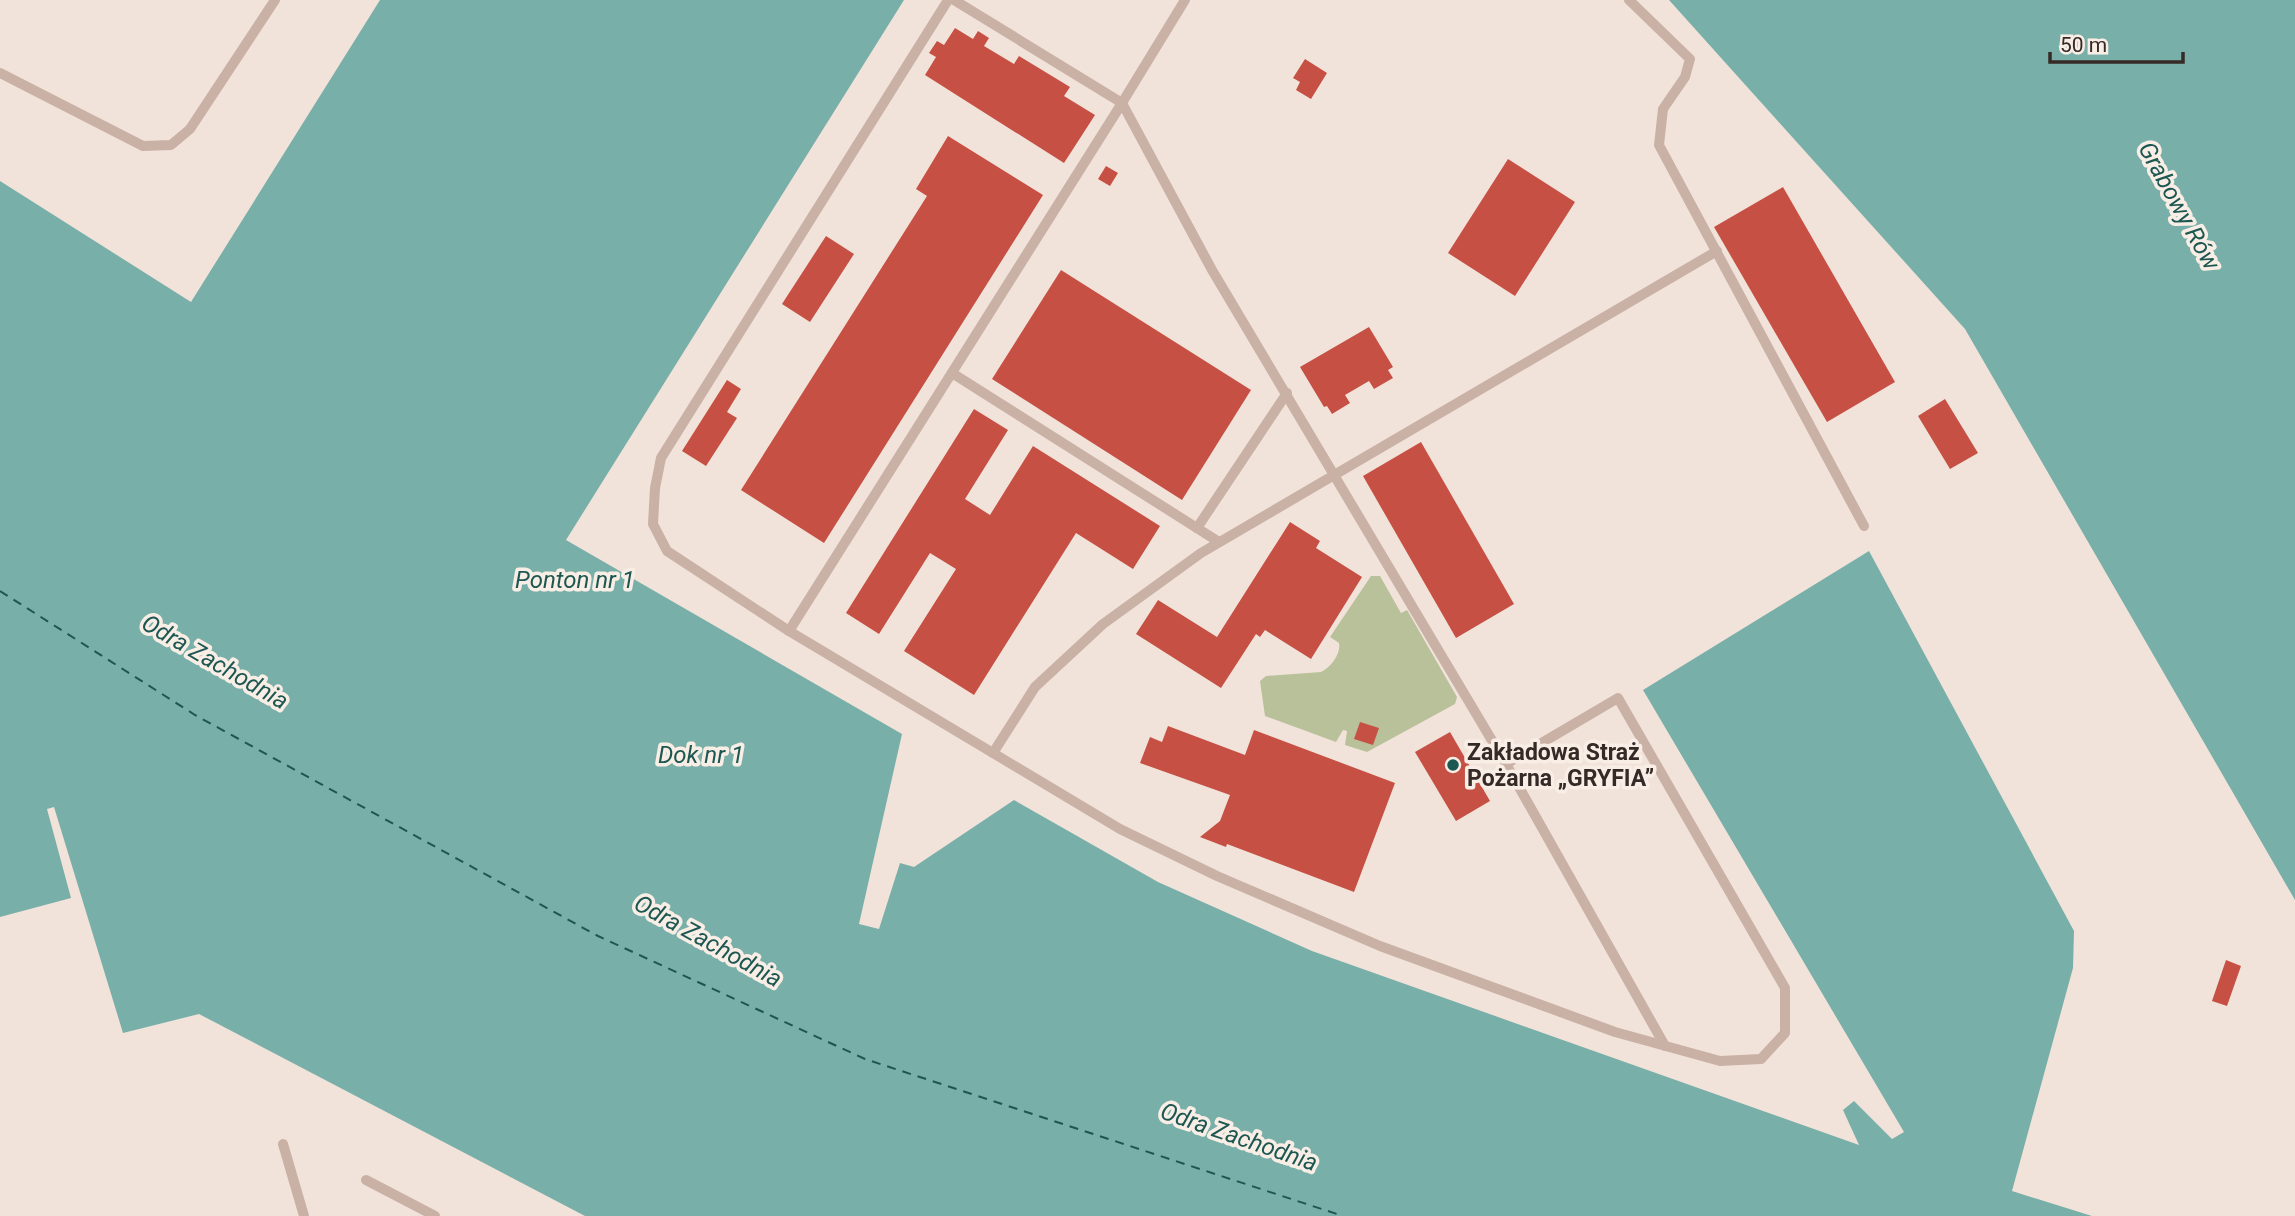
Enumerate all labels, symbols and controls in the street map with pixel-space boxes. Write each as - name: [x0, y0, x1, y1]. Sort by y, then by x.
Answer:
- scale bar: [2050, 21, 2183, 65]
- text: 50 m: [2060, 33, 2107, 57]
- water label: Grabowy Rów: [2132, 137, 2226, 275]
- water label: Ponton nr 1: [515, 566, 635, 594]
- water label: Odra Zachodnia: [137, 609, 293, 715]
- place label: Zakładowa Straż Pożarna „GRYFIA”: [1467, 739, 1654, 792]
- water label: Dok nr 1: [658, 741, 744, 769]
- marker: Zakładowa Straż Pożarna „GRYFIA”: [1445, 757, 1461, 773]
- water label: Odra Zachodnia: [629, 889, 787, 993]
- water label: Odra Zachodnia: [1157, 1097, 1321, 1177]

